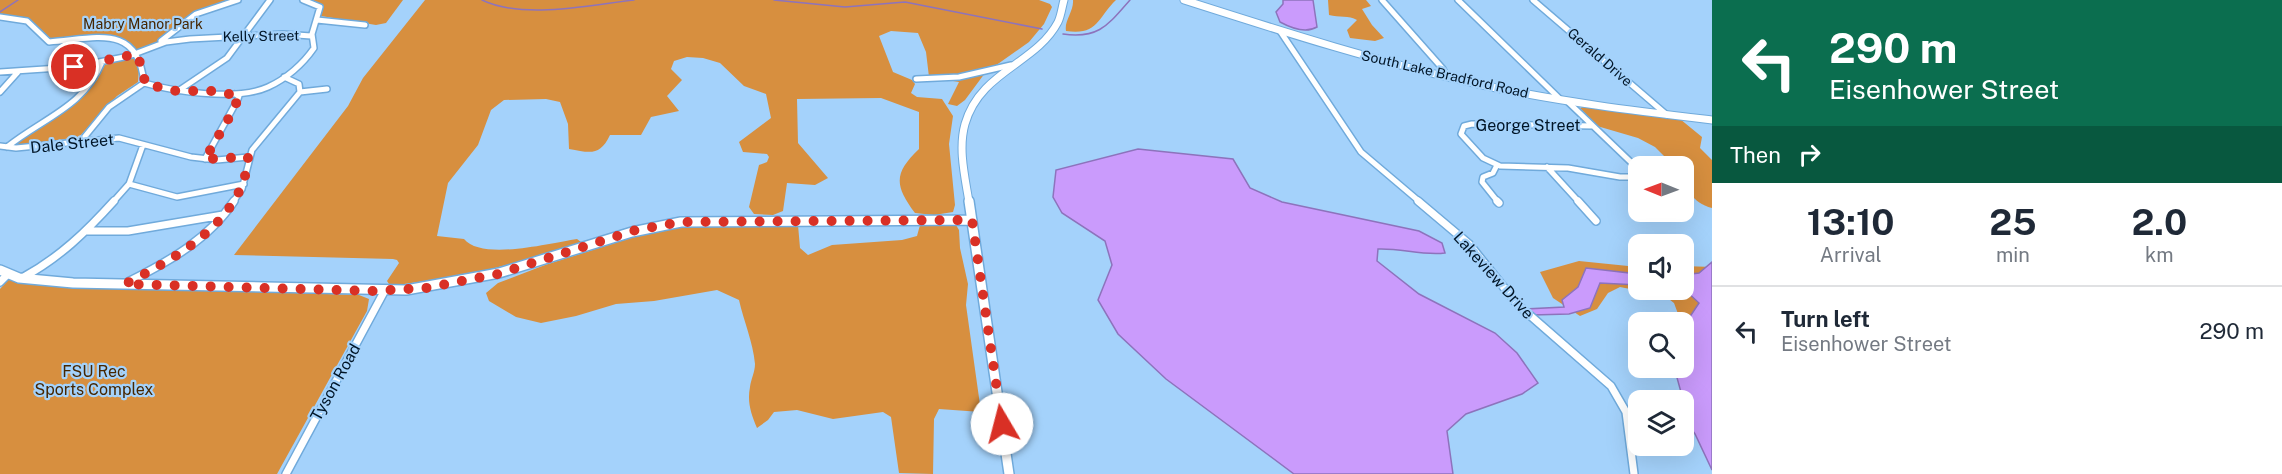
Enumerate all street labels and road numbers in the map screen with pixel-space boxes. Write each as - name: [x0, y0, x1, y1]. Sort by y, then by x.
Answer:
- street label: Gerald Drive: [1564, 25, 1636, 89]
- street label: Kelly Street: [222, 27, 300, 45]
- street label: South Lake Bradford Road: [1360, 47, 1530, 101]
- street label: George Street: [1475, 116, 1581, 135]
- street label: Dale Street: [29, 130, 115, 157]
- street label: Lakeview Drive: [1449, 228, 1538, 323]
- street label: Tyson Road: [306, 340, 364, 424]

